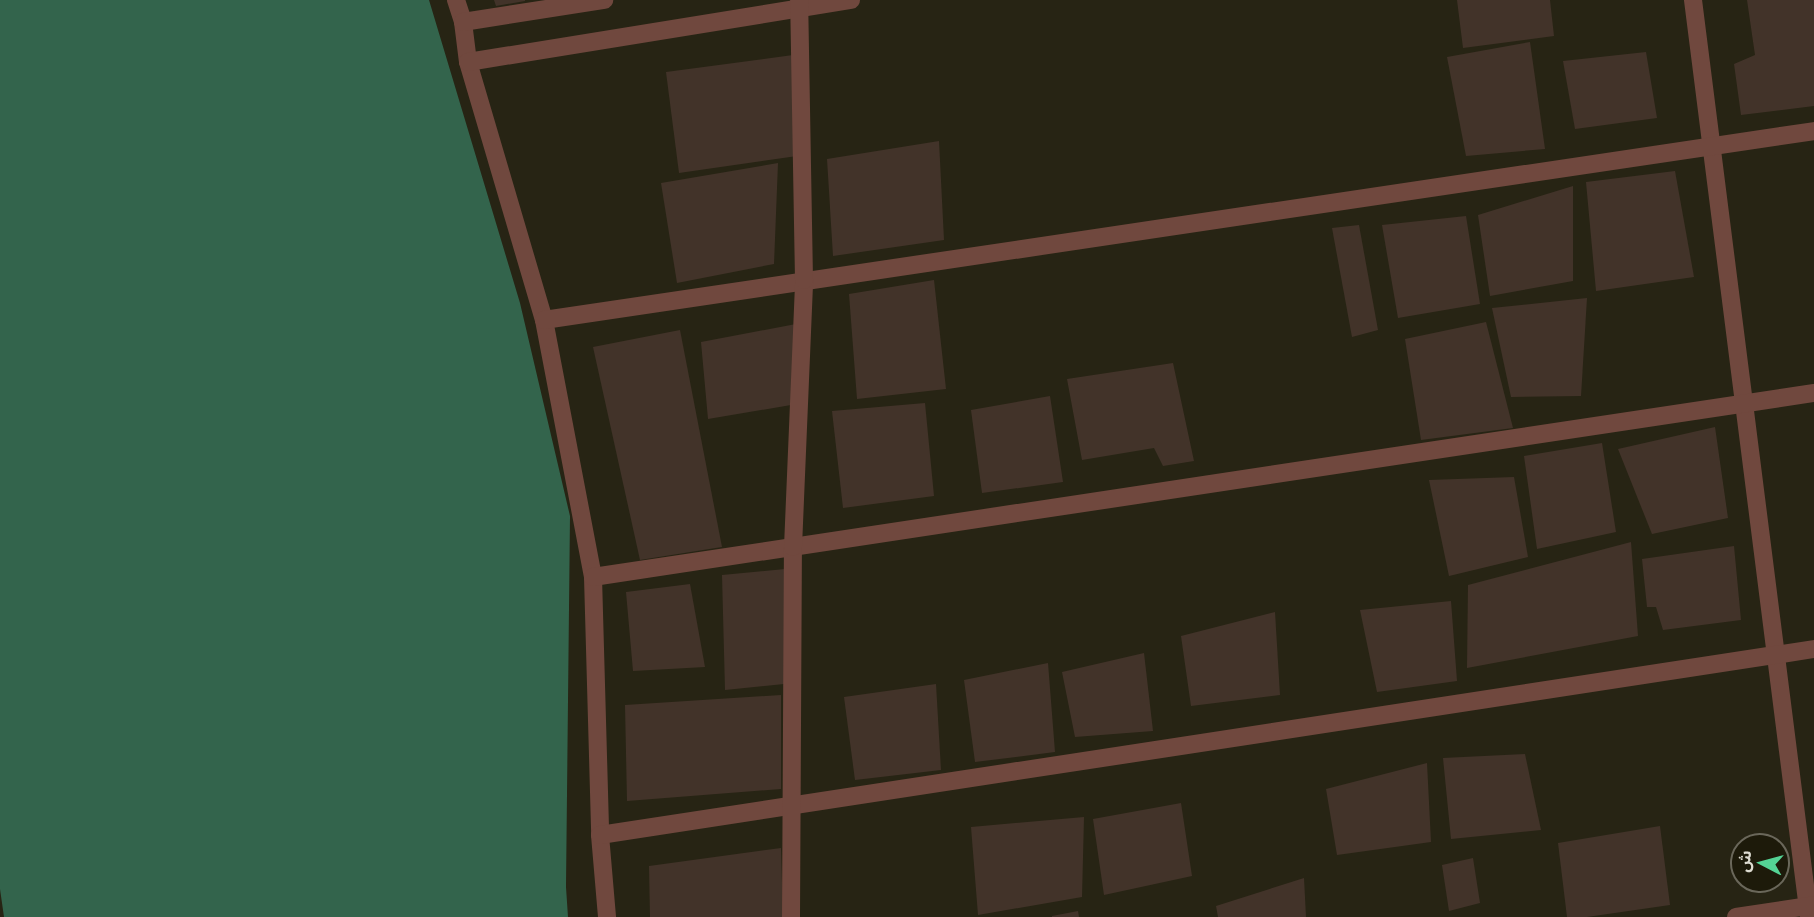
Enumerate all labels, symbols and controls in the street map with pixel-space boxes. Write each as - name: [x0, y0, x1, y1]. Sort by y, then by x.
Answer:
- north arrow: [1730, 833, 1790, 893]
- text: ش: [1732, 849, 1756, 873]

